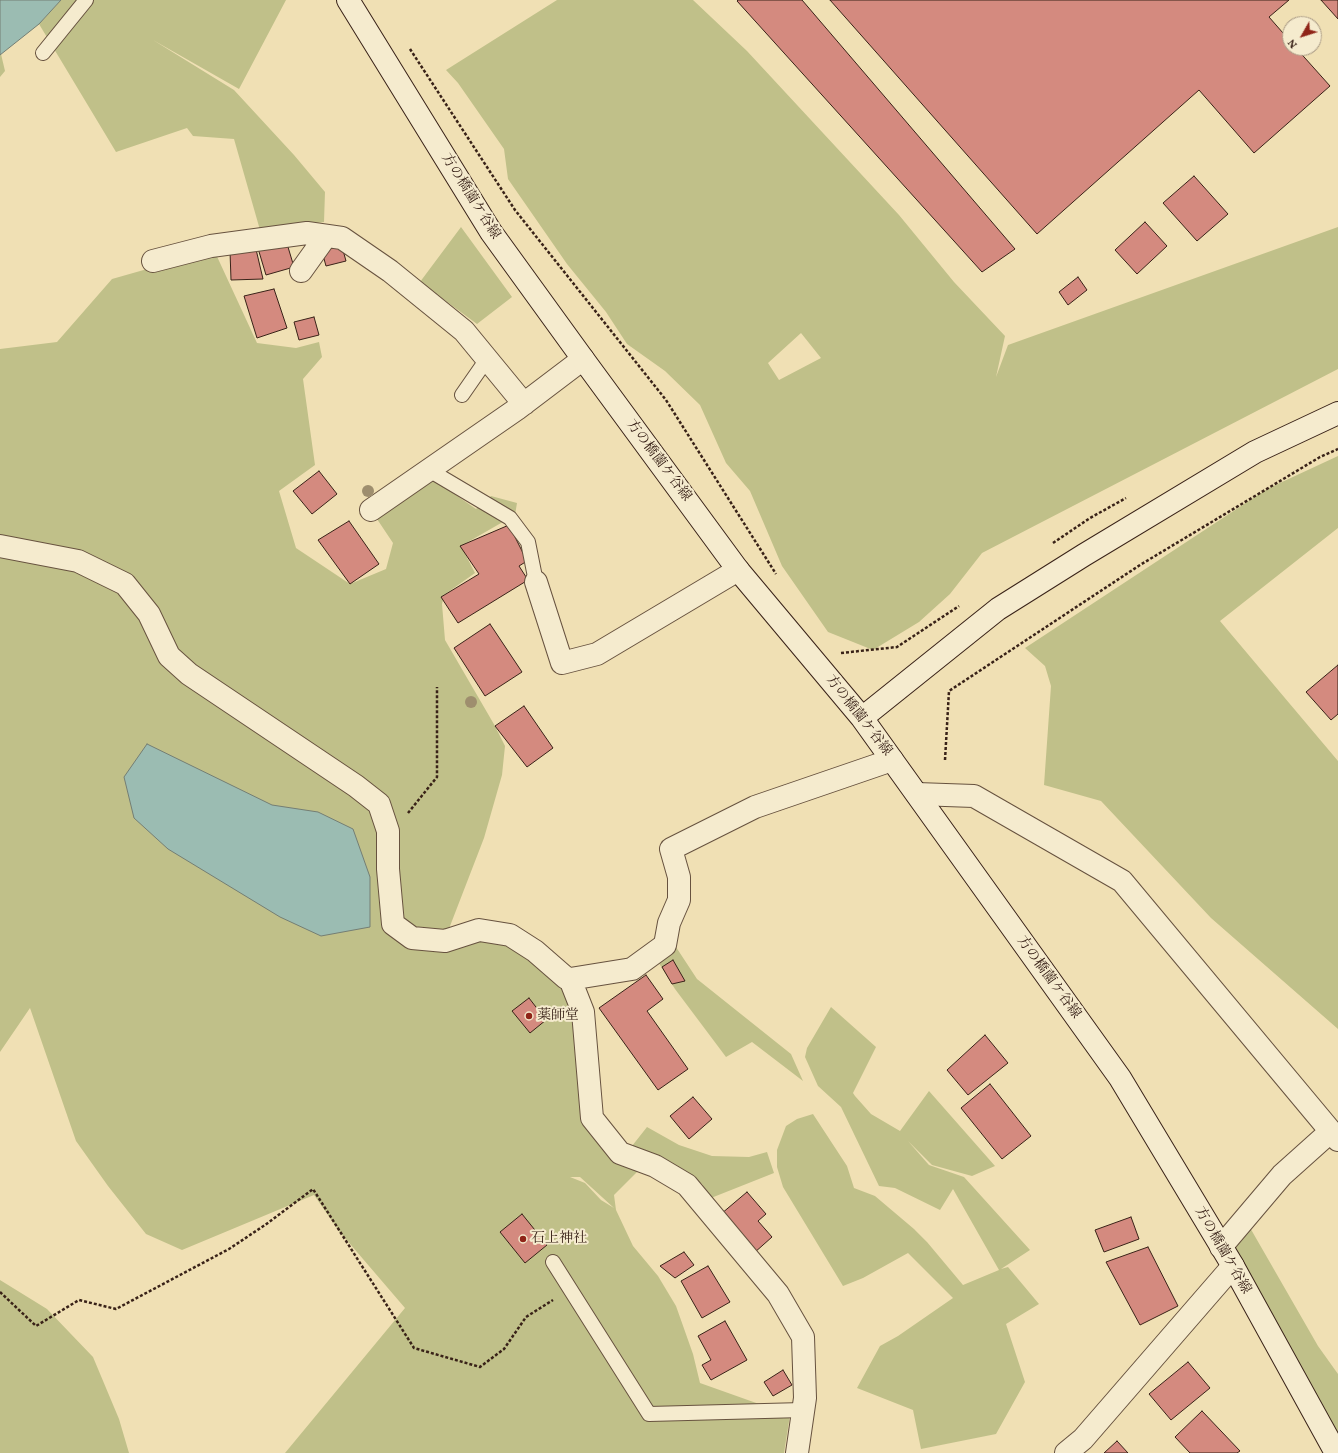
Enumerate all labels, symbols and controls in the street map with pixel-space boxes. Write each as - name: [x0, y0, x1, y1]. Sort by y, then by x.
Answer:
- north arrow: [1282, 16, 1322, 56]
- text: N: [1285, 35, 1301, 51]
- street label: 方の橋薗ケ谷線: [437, 151, 503, 243]
- street label: 方の橋薗ケ谷線: [622, 417, 694, 505]
- street label: 方の橋薗ケ谷線: [821, 672, 895, 760]
- street label: 方の橋薗ケ谷線: [1012, 933, 1084, 1023]
- place label: 薬師堂: [537, 1008, 579, 1024]
- marker: 薬師堂: [524, 1011, 534, 1021]
- street label: 方の橋薗ケ谷線: [1190, 1204, 1254, 1298]
- place label: 石上神社: [531, 1231, 587, 1247]
- marker: 石上神社: [518, 1234, 528, 1244]

